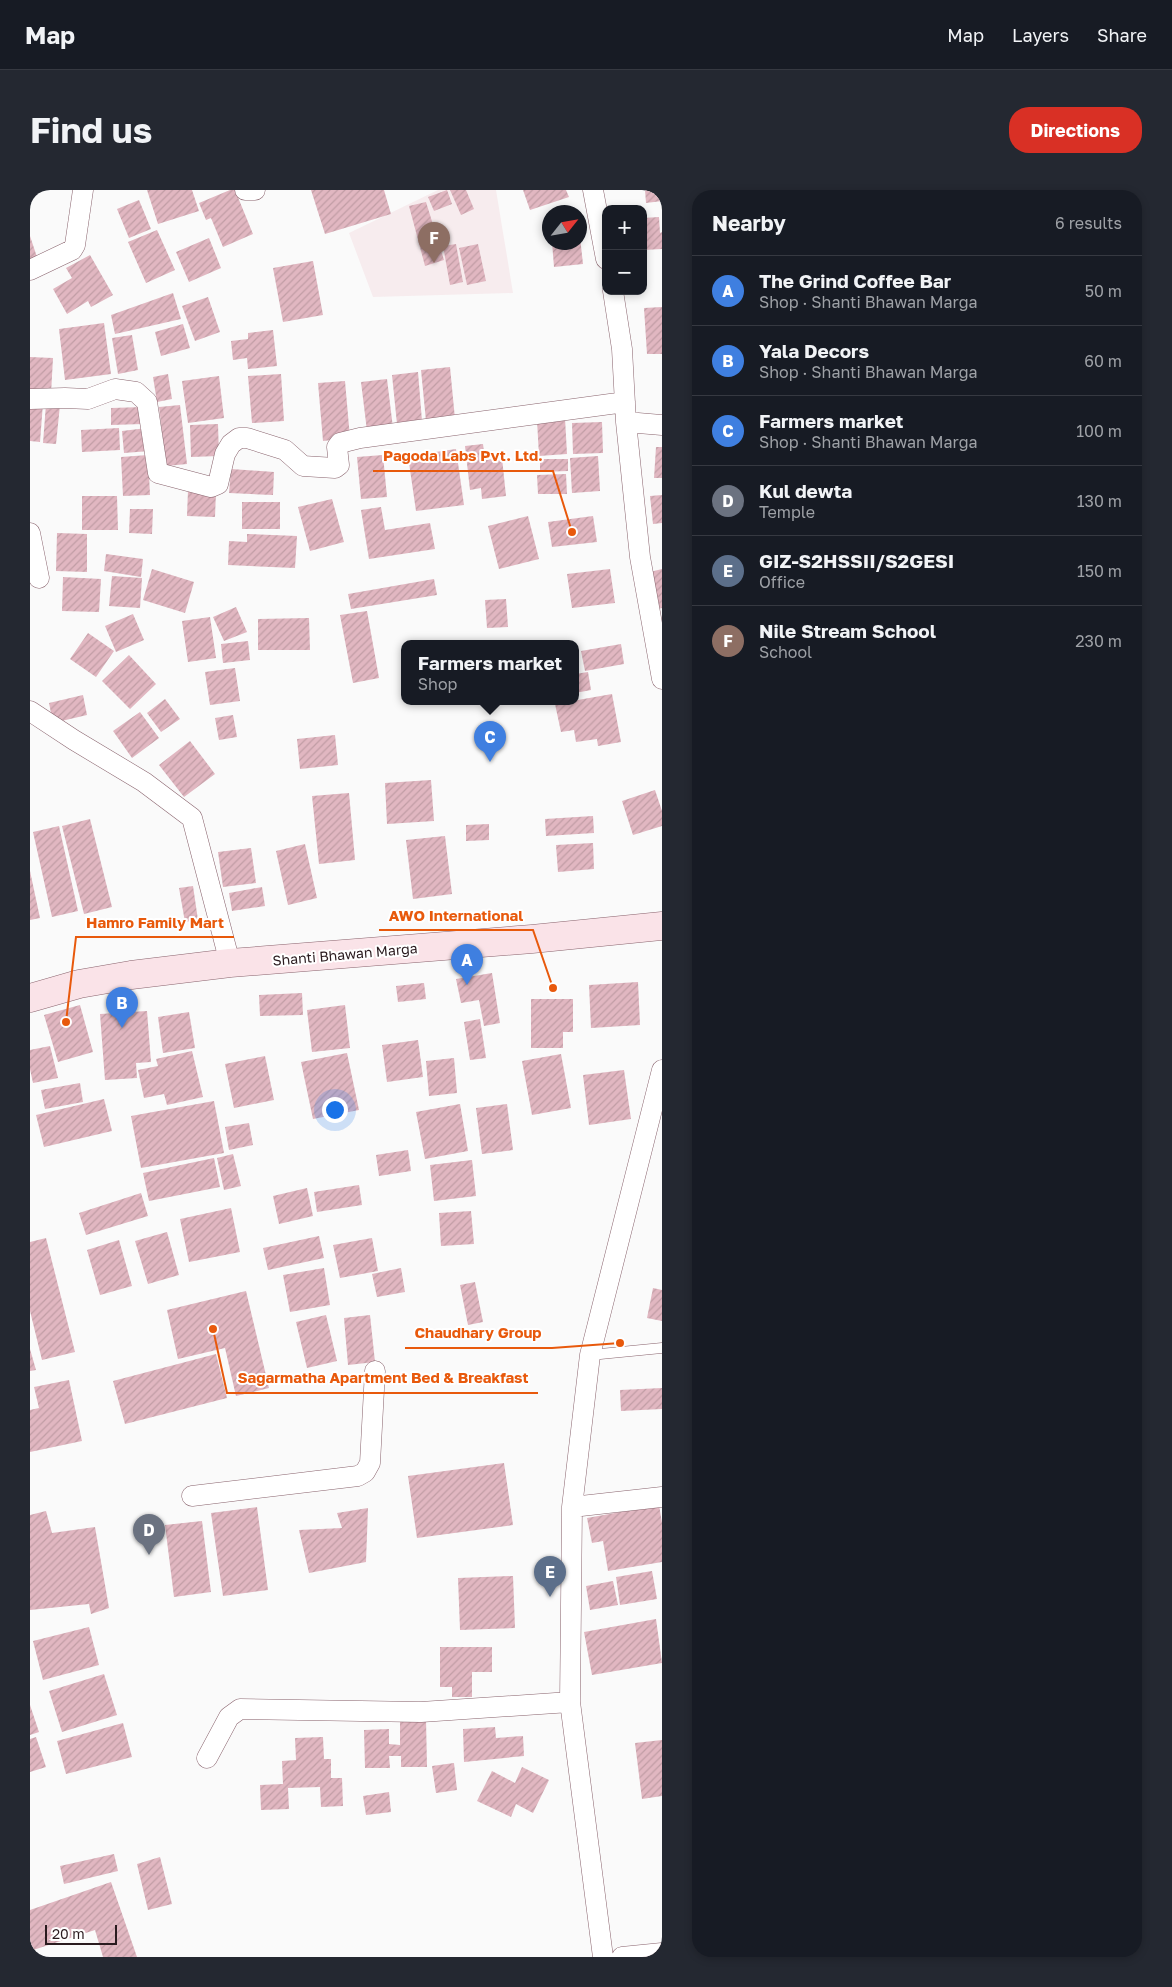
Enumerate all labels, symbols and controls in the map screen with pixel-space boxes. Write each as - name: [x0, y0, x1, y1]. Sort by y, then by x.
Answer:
- text: Map: [25, 20, 75, 49]
- text: Map: [947, 24, 984, 46]
- text: Layers: [1012, 24, 1069, 46]
- text: Share: [1097, 24, 1147, 46]
- button: Directions: [1009, 107, 1142, 153]
- text: Find us: [30, 109, 152, 151]
- north arrow: [542, 205, 587, 250]
- map controls: [602, 205, 647, 295]
- button: +: [602, 205, 647, 250]
- text: Nearby: [712, 210, 786, 236]
- text: 6 results: [1055, 213, 1122, 233]
- pin: F: [418, 222, 450, 263]
- button: −: [602, 250, 647, 295]
- text: The Grind Coffee Bar: [759, 269, 951, 292]
- text: A: [722, 281, 734, 301]
- text: 50 m: [1085, 281, 1122, 301]
- text: Shop · Shanti Bhawan Marga: [759, 292, 978, 312]
- text: Yala Decors: [759, 339, 869, 362]
- text: B: [722, 351, 734, 371]
- text: 60 m: [1084, 351, 1122, 371]
- text: Shop · Shanti Bhawan Marga: [759, 362, 978, 382]
- text: Farmers market: [759, 409, 903, 432]
- text: C: [722, 421, 734, 441]
- text: 100 m: [1076, 421, 1122, 441]
- text: Shop · Shanti Bhawan Marga: [759, 432, 978, 452]
- callout: Pagoda Labs Pvt. Ltd.: [373, 441, 553, 471]
- text: Pagoda Labs Pvt. Ltd.: [383, 446, 543, 464]
- text: Kul dewta: [759, 479, 852, 502]
- text: D: [722, 491, 734, 511]
- text: 130 m: [1077, 491, 1122, 511]
- text: Temple: [759, 502, 815, 522]
- text: GIZ-S2HSSII/S2GESI: [759, 549, 954, 572]
- text: E: [723, 561, 733, 581]
- text: 150 m: [1077, 561, 1122, 581]
- text: Office: [759, 572, 805, 592]
- text: Nile Stream School: [759, 619, 936, 642]
- text: F: [723, 631, 733, 651]
- text: 230 m: [1075, 631, 1122, 651]
- popup: [401, 640, 579, 705]
- text: School: [759, 642, 812, 662]
- text: Farmers market: [418, 651, 562, 674]
- text: Shop: [418, 674, 457, 694]
- pin: C: [474, 721, 506, 762]
- callout: AWO International: [379, 900, 533, 930]
- text: AWO International: [389, 906, 523, 924]
- callout: Hamro Family Mart: [76, 907, 234, 937]
- text: Hamro Family Mart: [86, 913, 224, 931]
- street label: Shanti Bhawan Marga: [272, 939, 418, 969]
- pin: A: [451, 944, 483, 985]
- pin: B: [106, 987, 138, 1028]
- your location: [322, 1097, 348, 1123]
- callout: Chaudhary Group: [405, 1318, 552, 1348]
- text: Chaudhary Group: [414, 1323, 542, 1341]
- callout: Sagarmatha Apartment Bed & Breakfast: [227, 1363, 538, 1393]
- text: Sagarmatha Apartment Bed & Breakfast: [238, 1368, 528, 1386]
- pin: D: [133, 1514, 165, 1555]
- pin: E: [534, 1556, 566, 1597]
- scale bar: [45, 1922, 118, 1945]
- text: 20 m: [52, 1925, 85, 1942]

